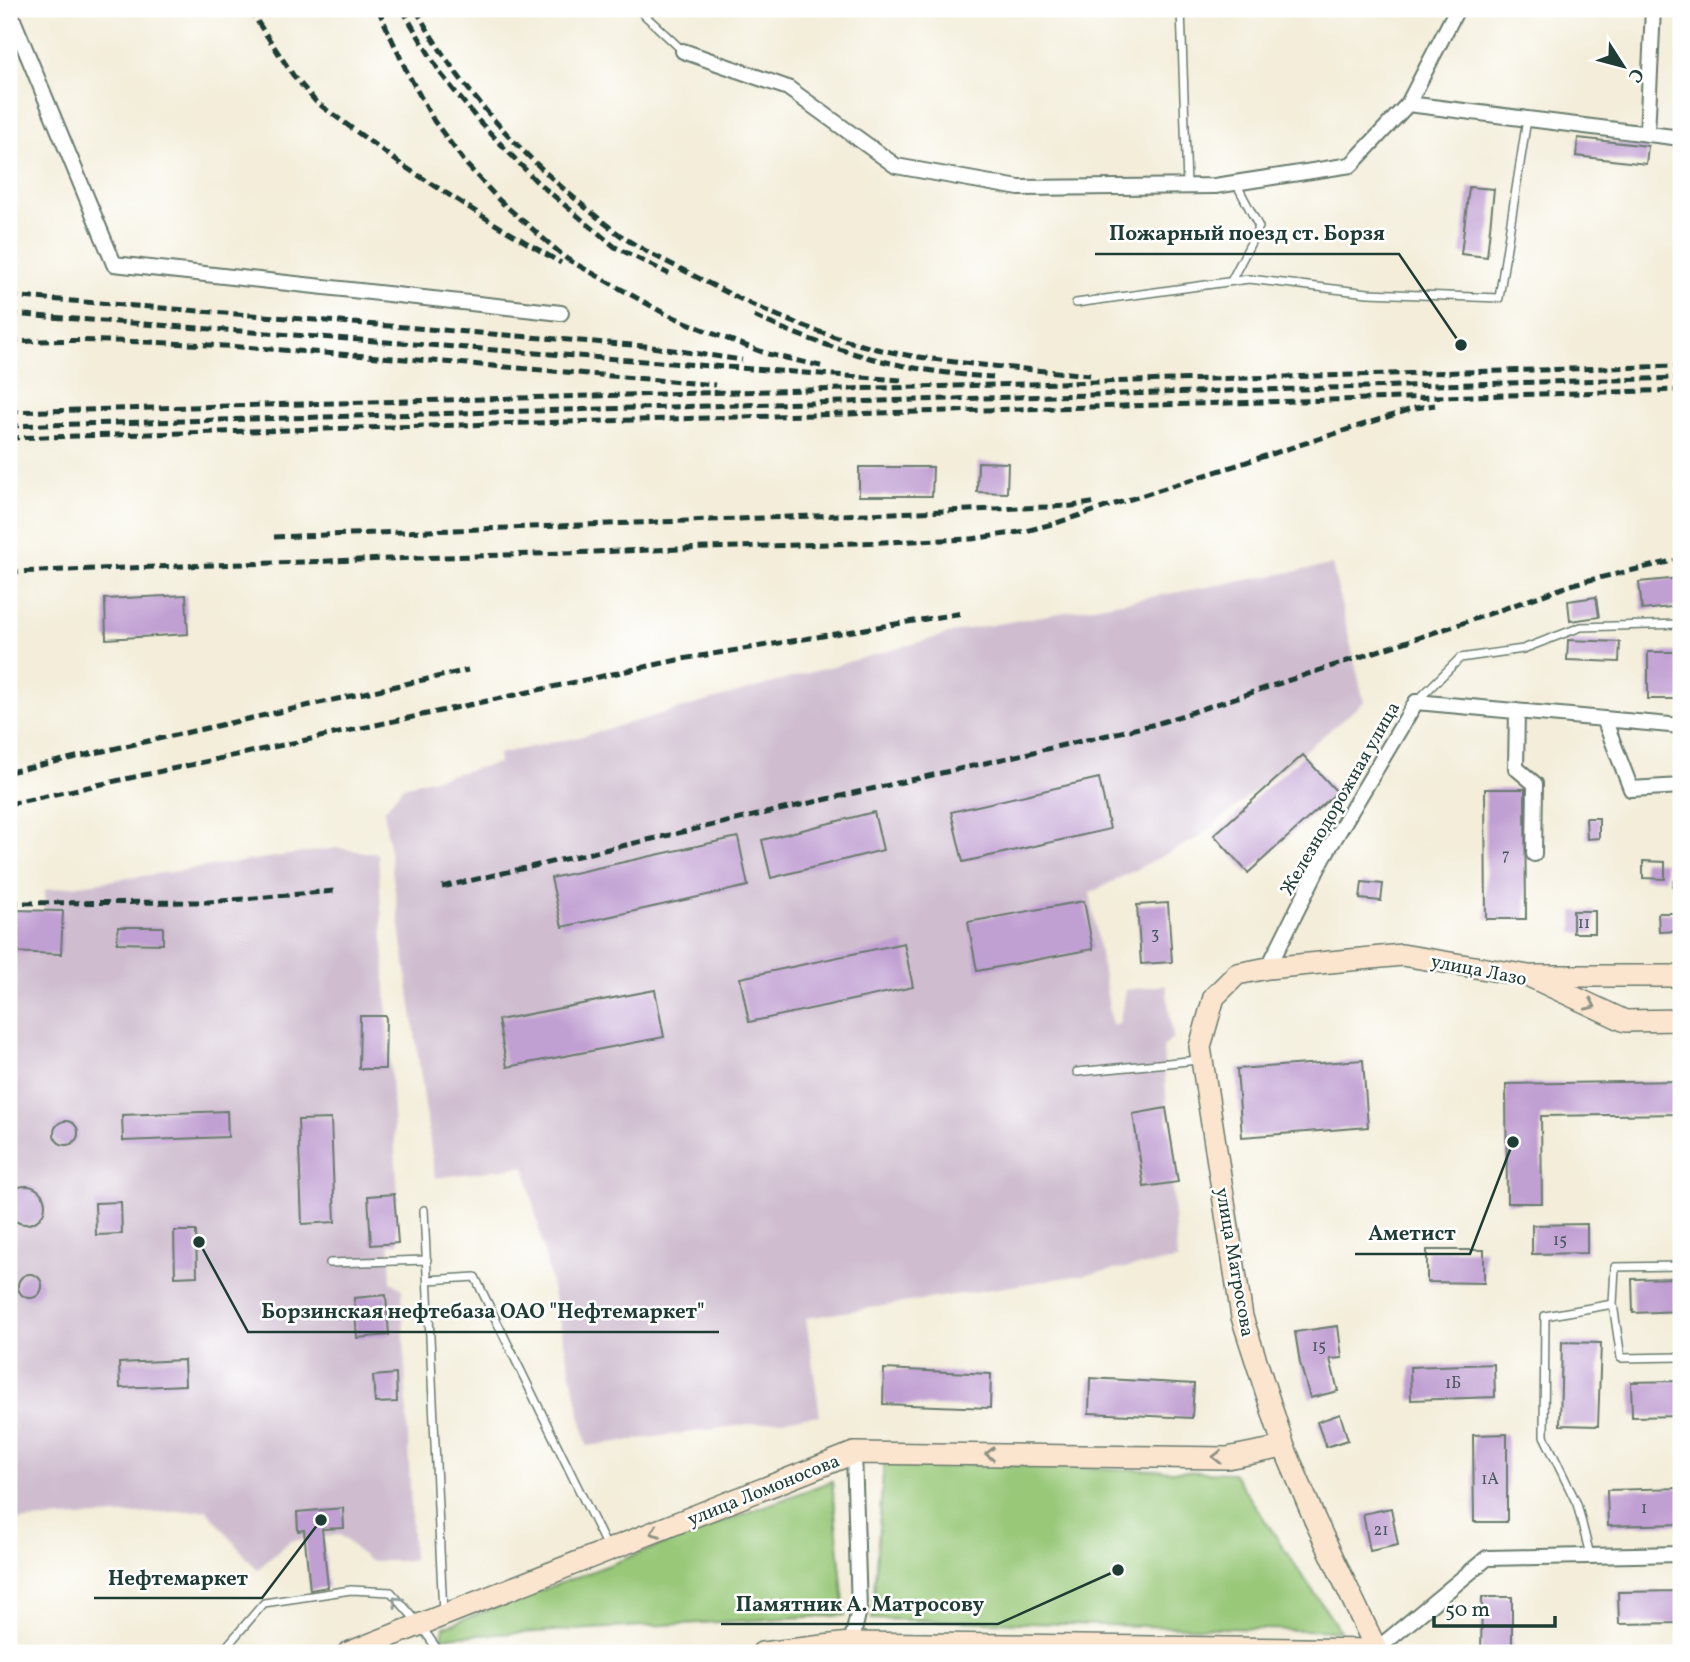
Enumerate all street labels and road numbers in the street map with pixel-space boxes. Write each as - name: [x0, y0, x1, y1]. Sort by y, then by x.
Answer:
- street label: Железнодорожная улица: [1275, 697, 1407, 901]
- street label: улица Лазо: [1428, 949, 1529, 993]
- street label: улица Матросова: [1208, 1186, 1260, 1339]
- street label: улица Ломоносова: [684, 1448, 844, 1533]

